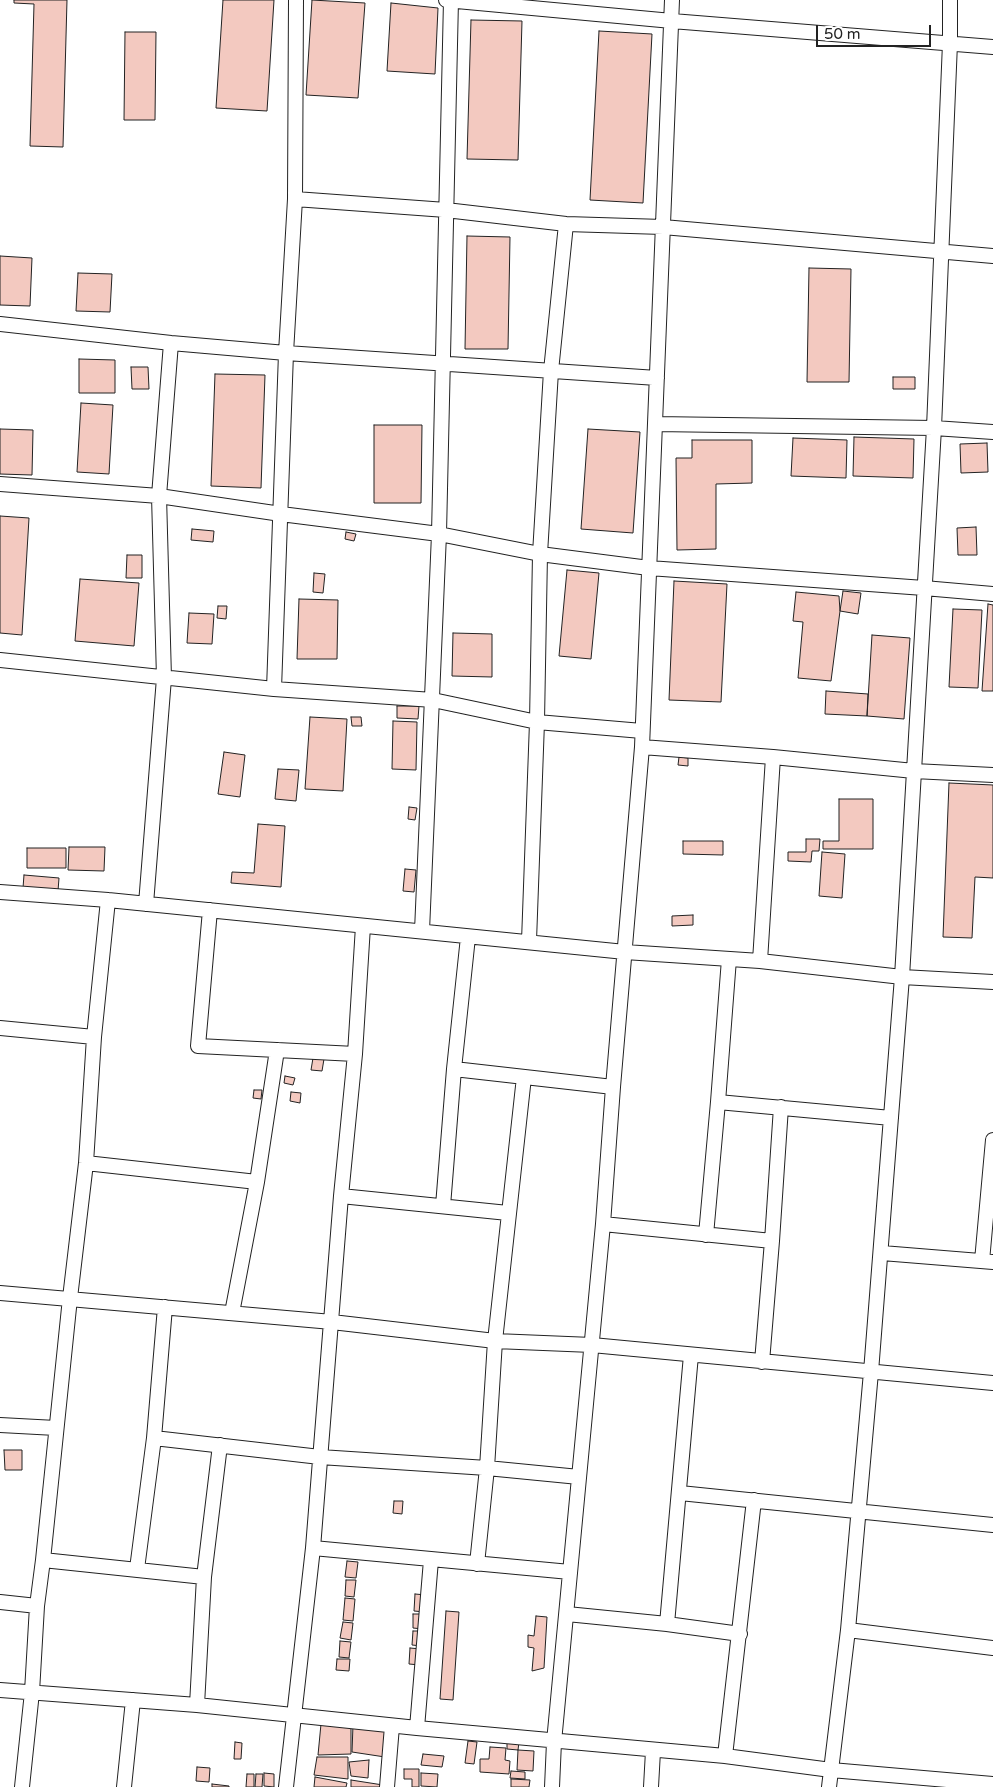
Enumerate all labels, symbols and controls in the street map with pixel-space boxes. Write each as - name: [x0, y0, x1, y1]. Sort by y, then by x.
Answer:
- scale bar: [818, 15, 933, 47]
- text: 50 m: [824, 25, 861, 43]

